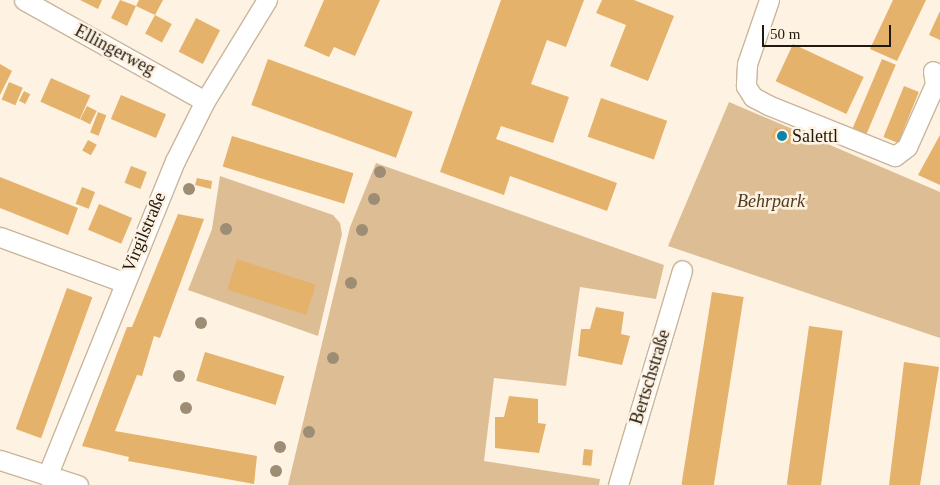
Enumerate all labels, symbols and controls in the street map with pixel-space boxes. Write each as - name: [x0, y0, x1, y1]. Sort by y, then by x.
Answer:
- scale bar: [765, 15, 894, 47]
- street label: Ellingerweg: [71, 20, 159, 80]
- text: 50 m: [770, 26, 800, 42]
- place label: Salettl: [792, 125, 838, 147]
- marker: Salettl: [776, 130, 788, 142]
- street label: Virgilstraße: [118, 189, 170, 275]
- park label: Behrpark: [737, 190, 805, 212]
- street label: Bertschstraße: [625, 327, 675, 427]

